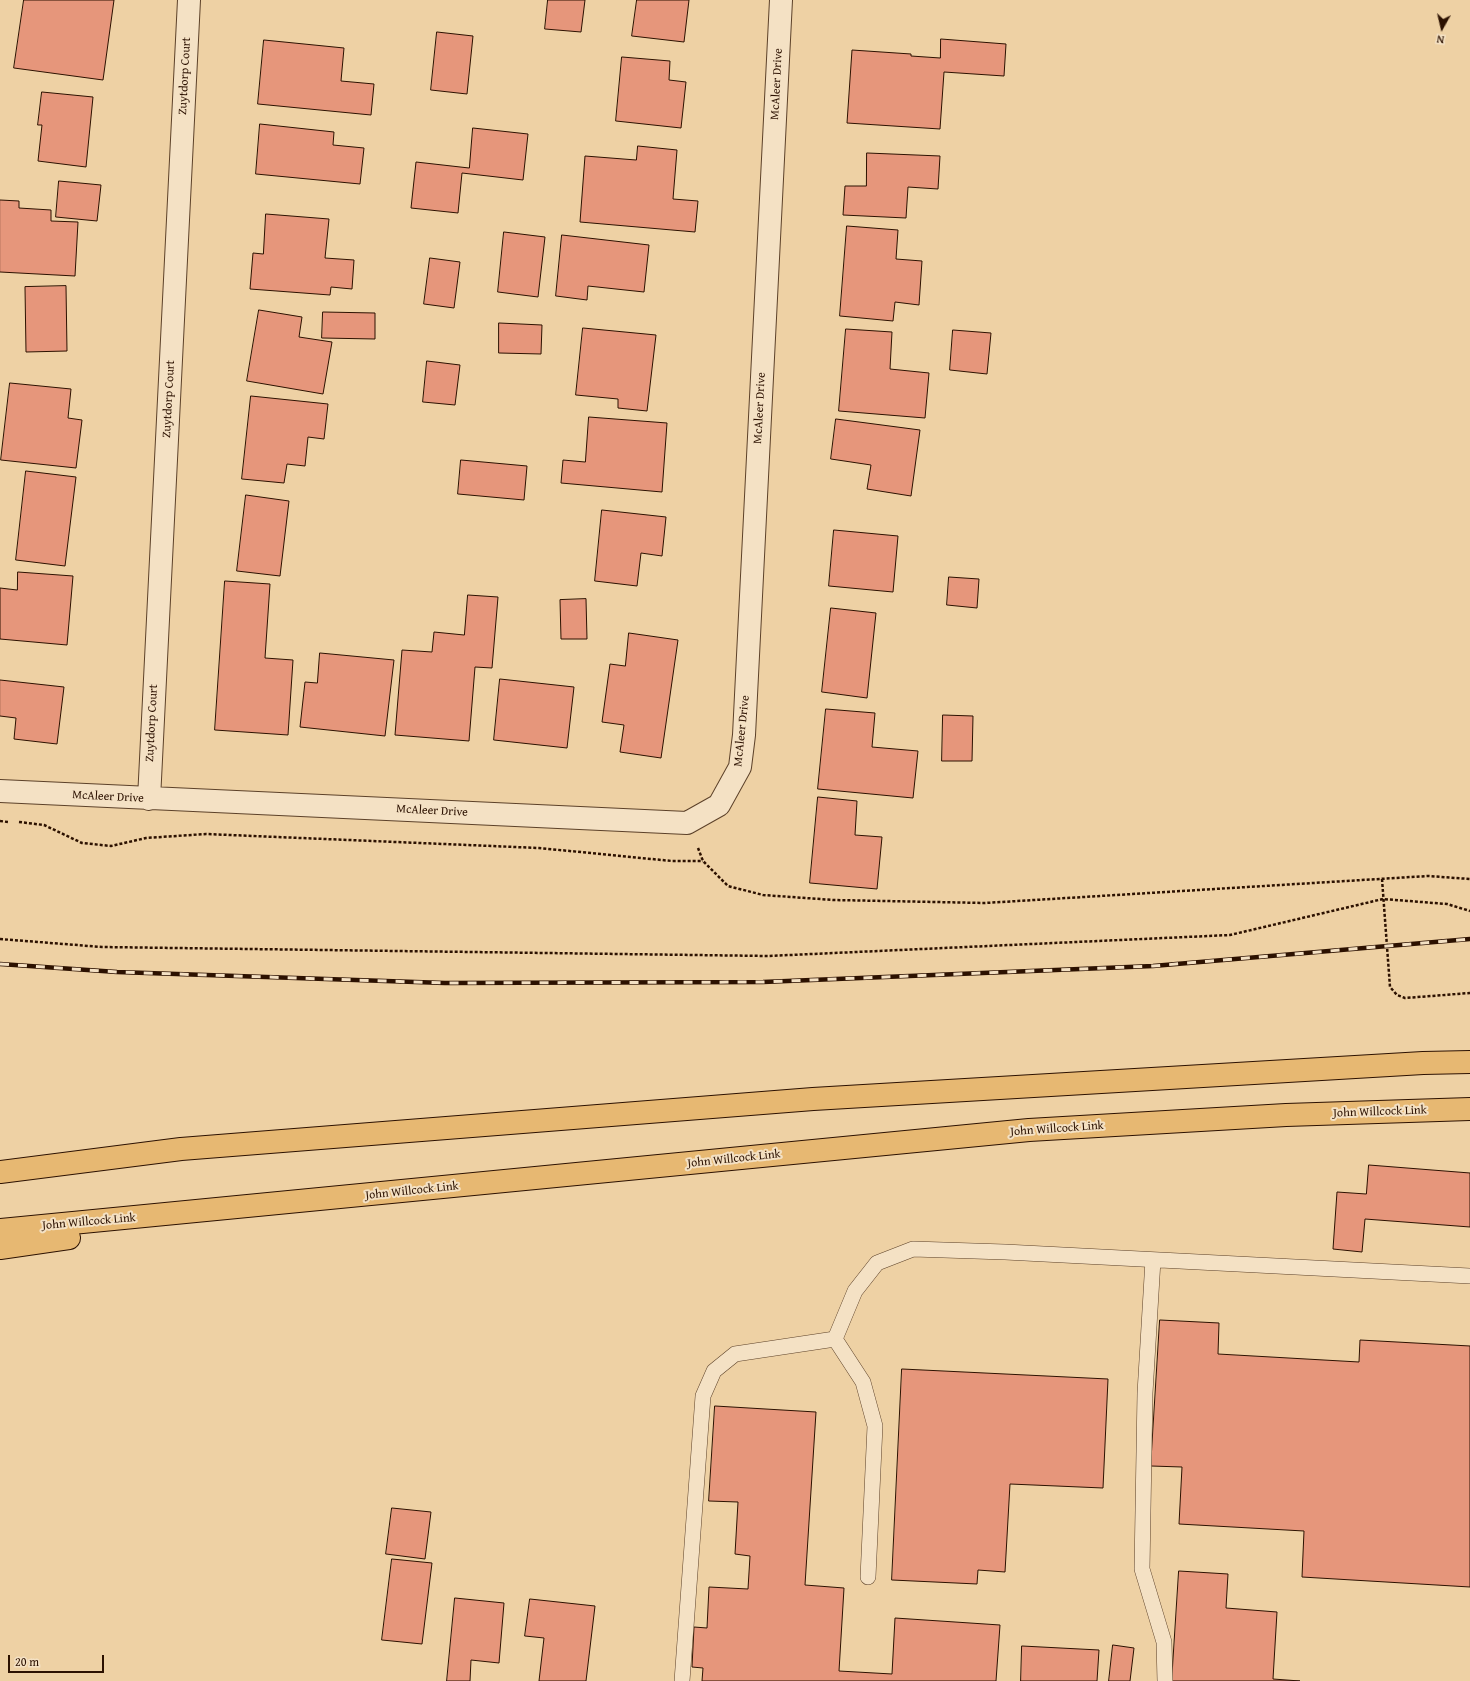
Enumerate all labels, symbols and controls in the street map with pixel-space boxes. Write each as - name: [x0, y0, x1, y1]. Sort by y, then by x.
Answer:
- north arrow: [1422, 8, 1462, 48]
- text: N: [1436, 31, 1445, 48]
- street label: Zuytdorp Court: [176, 37, 194, 115]
- street label: McAleer Drive: [768, 48, 786, 120]
- street label: Zuytdorp Court: [160, 360, 178, 438]
- street label: McAleer Drive: [751, 372, 769, 444]
- street label: Zuytdorp Court: [143, 684, 161, 762]
- street label: McAleer Drive: [731, 695, 753, 767]
- street label: McAleer Drive: [72, 788, 144, 806]
- street label: McAleer Drive: [396, 802, 468, 820]
- street label: John Willcock Link: [1333, 1103, 1427, 1121]
- street label: John Willcock Link: [1010, 1119, 1104, 1139]
- street label: John Willcock Link: [687, 1147, 781, 1171]
- street label: John Willcock Link: [365, 1179, 459, 1203]
- street label: John Willcock Link: [42, 1211, 136, 1233]
- scale bar: [10, 1647, 106, 1673]
- text: 20 m: [15, 1653, 39, 1670]

